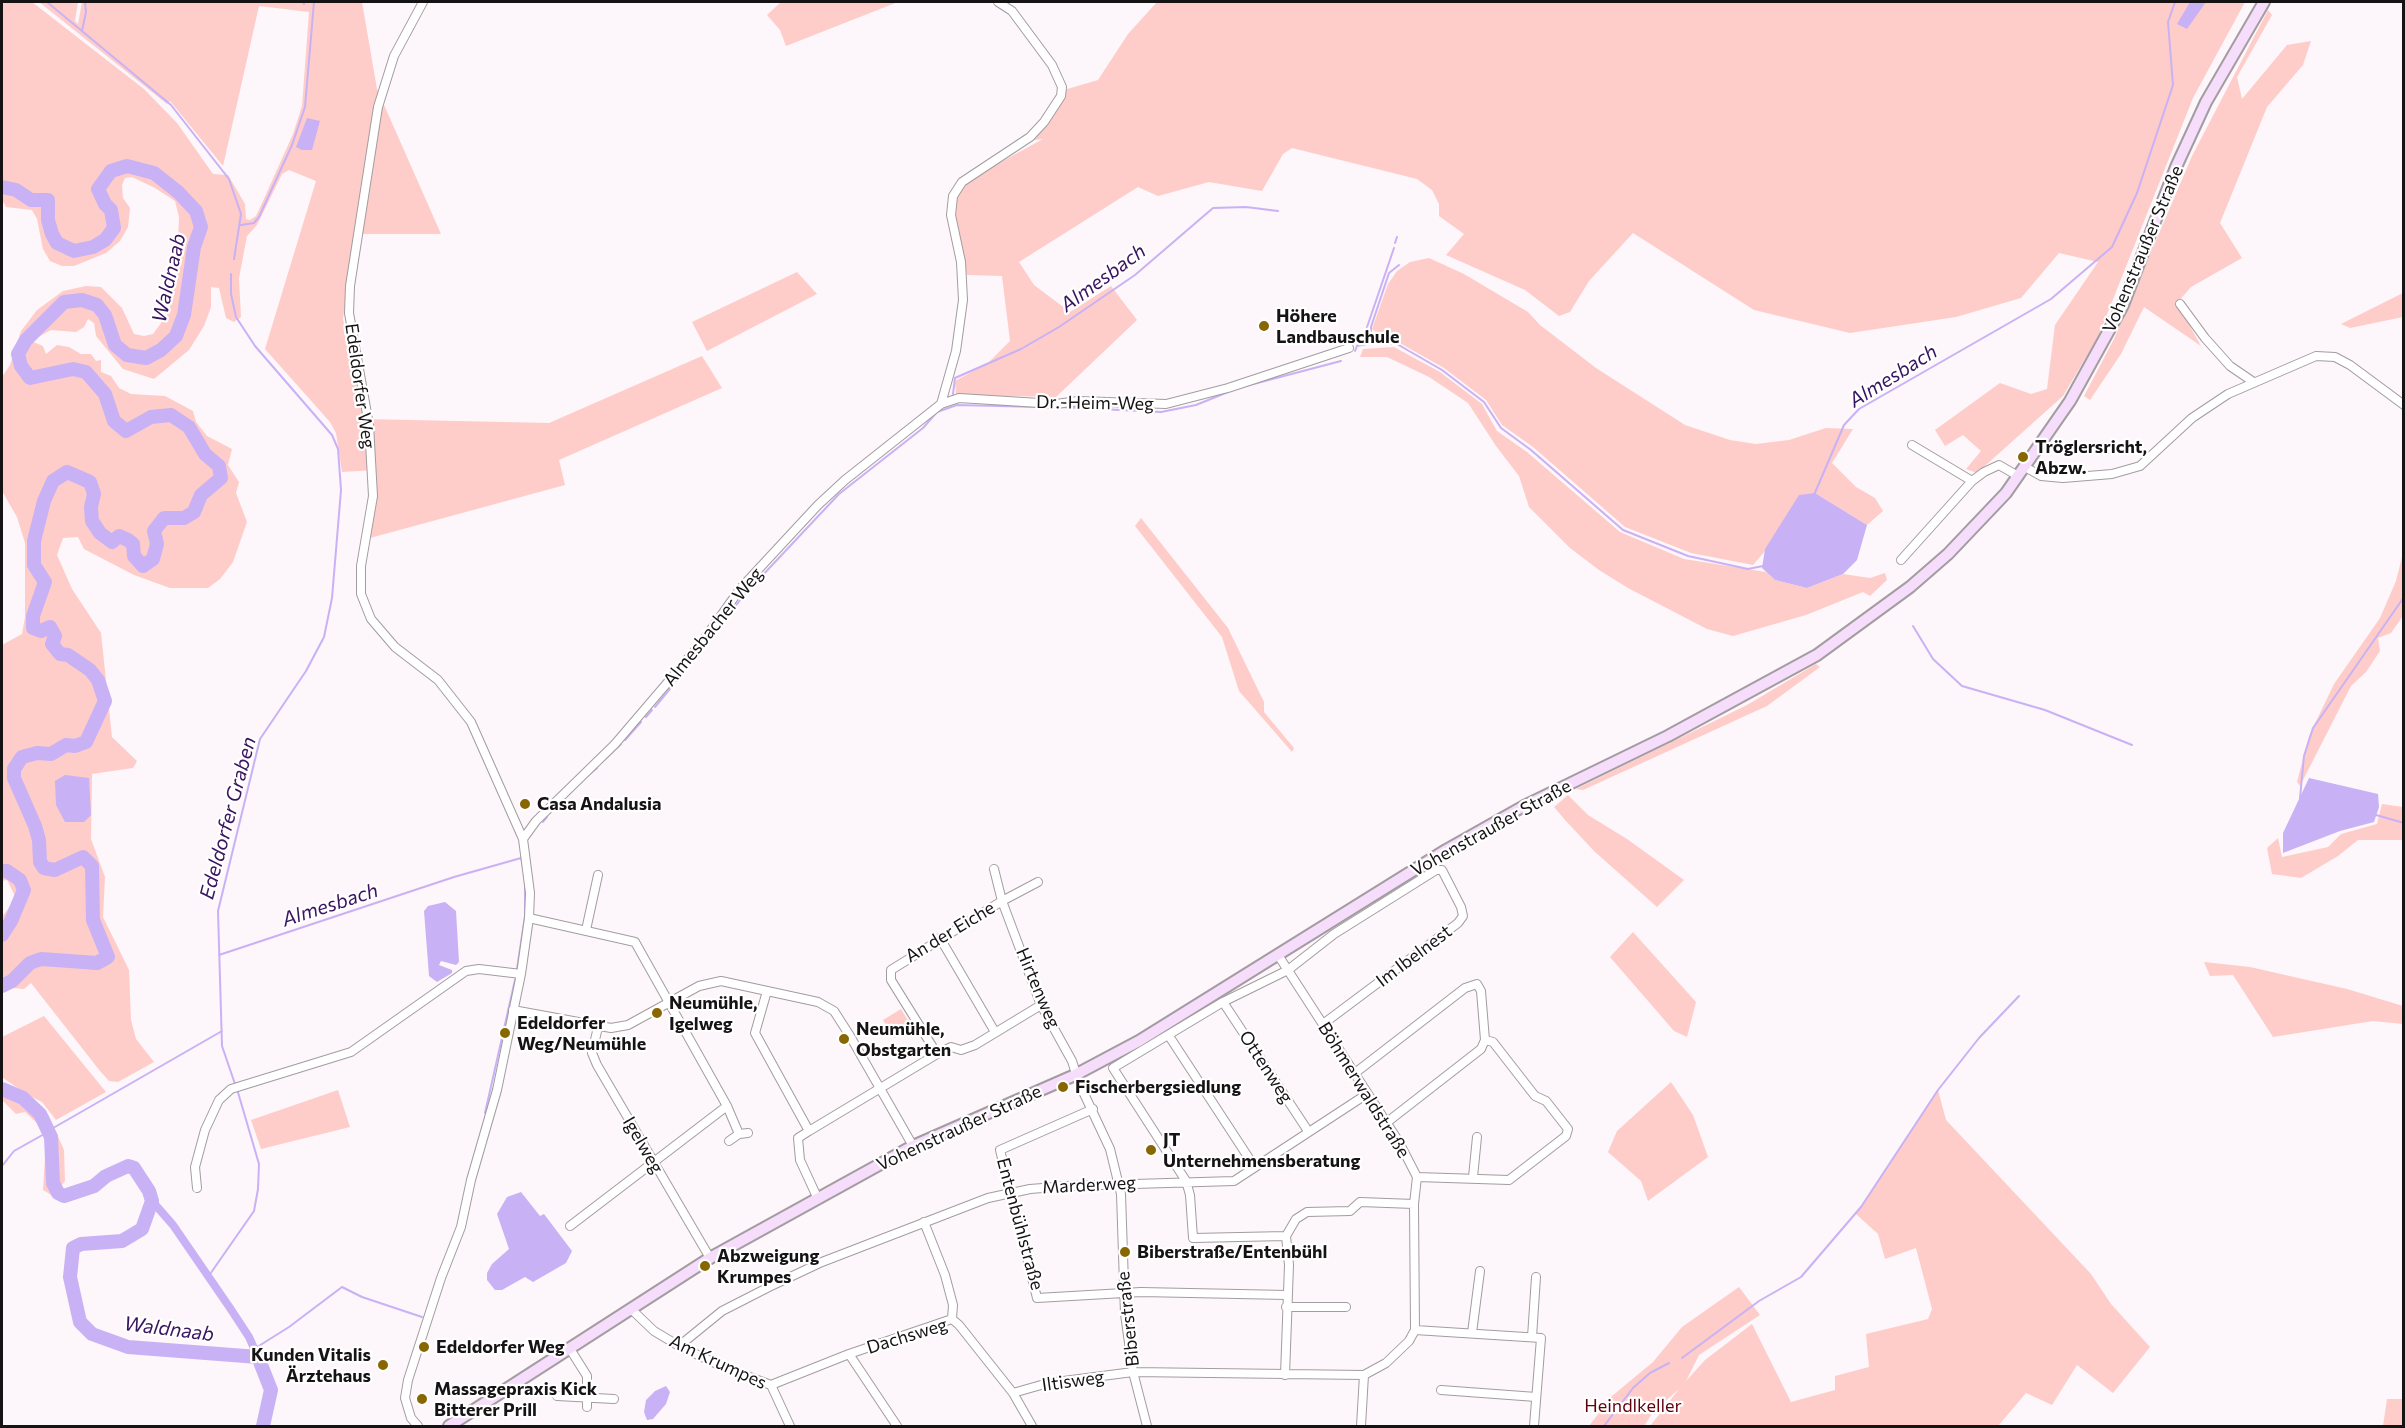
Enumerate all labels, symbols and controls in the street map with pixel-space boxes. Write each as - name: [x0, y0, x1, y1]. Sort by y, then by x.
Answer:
- street label: Vohenstraußer Straße: [2098, 162, 2188, 336]
- water label: Waldnaab: [147, 231, 191, 325]
- water label: Almesbach: [1056, 239, 1150, 317]
- place label: Höhere Landbauschule: [1276, 305, 1399, 348]
- marker: Höhere Landbauschule: [1257, 319, 1271, 333]
- street label: Edeldorfer Weg: [340, 322, 380, 450]
- water label: Almesbach: [1844, 339, 1942, 413]
- street label: Dr.-Heim-Weg: [1036, 391, 1154, 415]
- place label: Tröglersricht, Abzw.: [2035, 436, 2147, 478]
- marker: Tröglersricht, Abzw.: [2016, 450, 2030, 464]
- street label: Almesbacher Weg: [659, 563, 767, 691]
- water label: Edeldorfer Graben: [195, 734, 261, 902]
- street label: Vohenstraußer Straße: [1407, 775, 1575, 881]
- place label: Casa Andalusia: [537, 793, 662, 815]
- marker: Casa Andalusia: [518, 797, 532, 811]
- water label: Almesbach: [279, 878, 381, 932]
- street label: An der Eiche: [901, 897, 999, 967]
- street label: Im Ibelnest: [1372, 921, 1456, 991]
- street label: Hirtenweg: [1011, 944, 1065, 1032]
- place label: Neumühle, Igelweg: [669, 992, 757, 1034]
- marker: Neumühle, Igelweg: [650, 1006, 664, 1020]
- place label: Edeldorfer Weg/Neumühle: [517, 1012, 646, 1054]
- place label: Neumühle, Obstgarten: [856, 1018, 951, 1060]
- street label: Böhmerwaldstraße: [1313, 1018, 1415, 1162]
- marker: Edeldorfer Weg/Neumühle: [498, 1026, 512, 1040]
- street label: Ottenweg: [1235, 1027, 1297, 1107]
- marker: Neumühle, Obstgarten: [837, 1032, 851, 1046]
- place label: Fischerbergsiedlung: [1075, 1076, 1241, 1098]
- street label: Vohenstraußer Straße: [873, 1080, 1045, 1176]
- marker: Fischerbergsiedlung: [1056, 1080, 1070, 1094]
- street label: Igelweg: [618, 1113, 668, 1177]
- place label: JT Unternehmensberatung: [1163, 1129, 1360, 1172]
- marker: JT Unternehmensberatung: [1144, 1143, 1158, 1157]
- street label: Entenbühlstraße: [992, 1156, 1048, 1292]
- street label: Marderweg: [1042, 1172, 1136, 1198]
- place label: Biberstraße/Entenbühl: [1137, 1241, 1327, 1263]
- place label: Abzweigung Krumpes: [717, 1245, 819, 1288]
- marker: Biberstraße/Entenbühl: [1118, 1245, 1132, 1259]
- marker: Abzweigung Krumpes: [698, 1259, 712, 1273]
- street label: Biberstraße: [1112, 1270, 1144, 1368]
- water label: Waldnaab: [123, 1312, 215, 1346]
- street label: Dachsweg: [864, 1314, 950, 1358]
- street label: Am Krumpes: [666, 1330, 770, 1394]
- place label: Edeldorfer Weg: [436, 1336, 565, 1358]
- marker: Edeldorfer Weg: [417, 1340, 431, 1354]
- place label: Kunden Vitalis Ärztehaus: [251, 1344, 371, 1386]
- marker: Kunden Vitalis Ärztehaus: [376, 1358, 390, 1372]
- street label: Iltisweg: [1040, 1366, 1106, 1396]
- place label: Massagepraxis Kick Bitterer Prill: [434, 1378, 597, 1420]
- marker: Massagepraxis Kick Bitterer Prill: [415, 1392, 429, 1406]
- park label: Heindlkeller: [1584, 1395, 1682, 1417]

